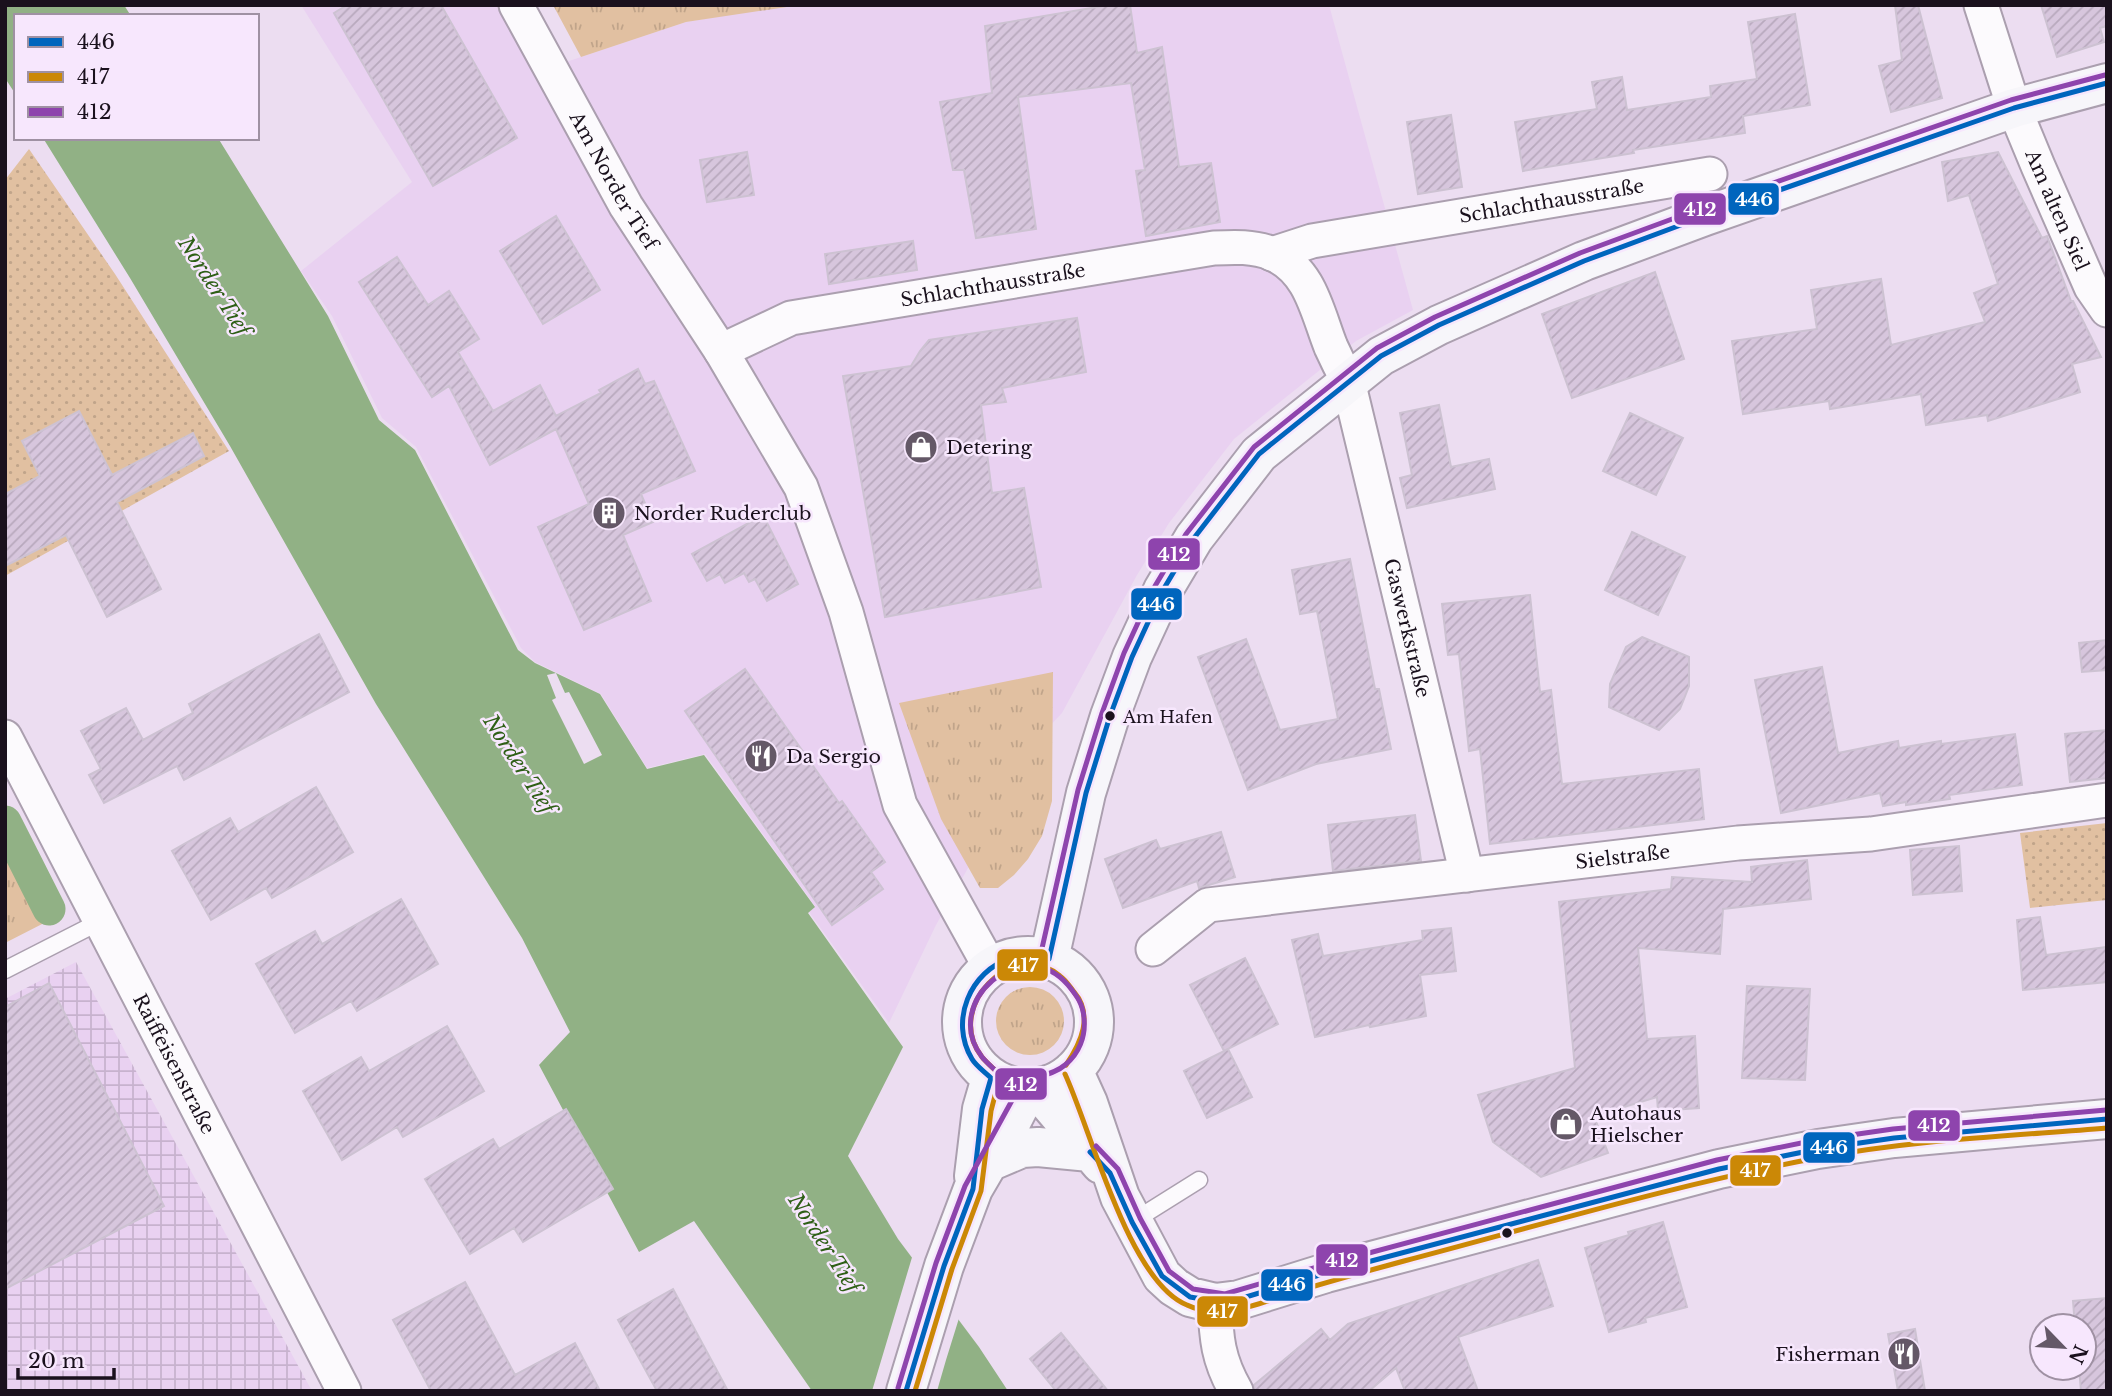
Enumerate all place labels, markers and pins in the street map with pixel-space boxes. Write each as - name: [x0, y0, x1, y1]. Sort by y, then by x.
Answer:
- shop icon: Detering: [902, 428, 940, 466]
- place label: Detering: [946, 436, 1032, 459]
- building icon: Norder Ruderclub: [590, 494, 628, 532]
- place label: Norder Ruderclub: [634, 502, 811, 525]
- place label: Am Hafen: [1122, 707, 1213, 728]
- marker: Am Hafen: [1103, 709, 1117, 723]
- restaurant icon: Da Sergio: [742, 737, 780, 775]
- place label: Da Sergio: [786, 745, 881, 768]
- place label: Autohaus Hielscher: [1589, 1102, 1683, 1147]
- shop icon: Autohaus Hielscher: [1547, 1105, 1585, 1143]
- unlabelled marker: [1500, 1226, 1514, 1240]
- restaurant icon: Fisherman: [1885, 1335, 1923, 1373]
- place label: Fisherman: [1775, 1343, 1880, 1366]

